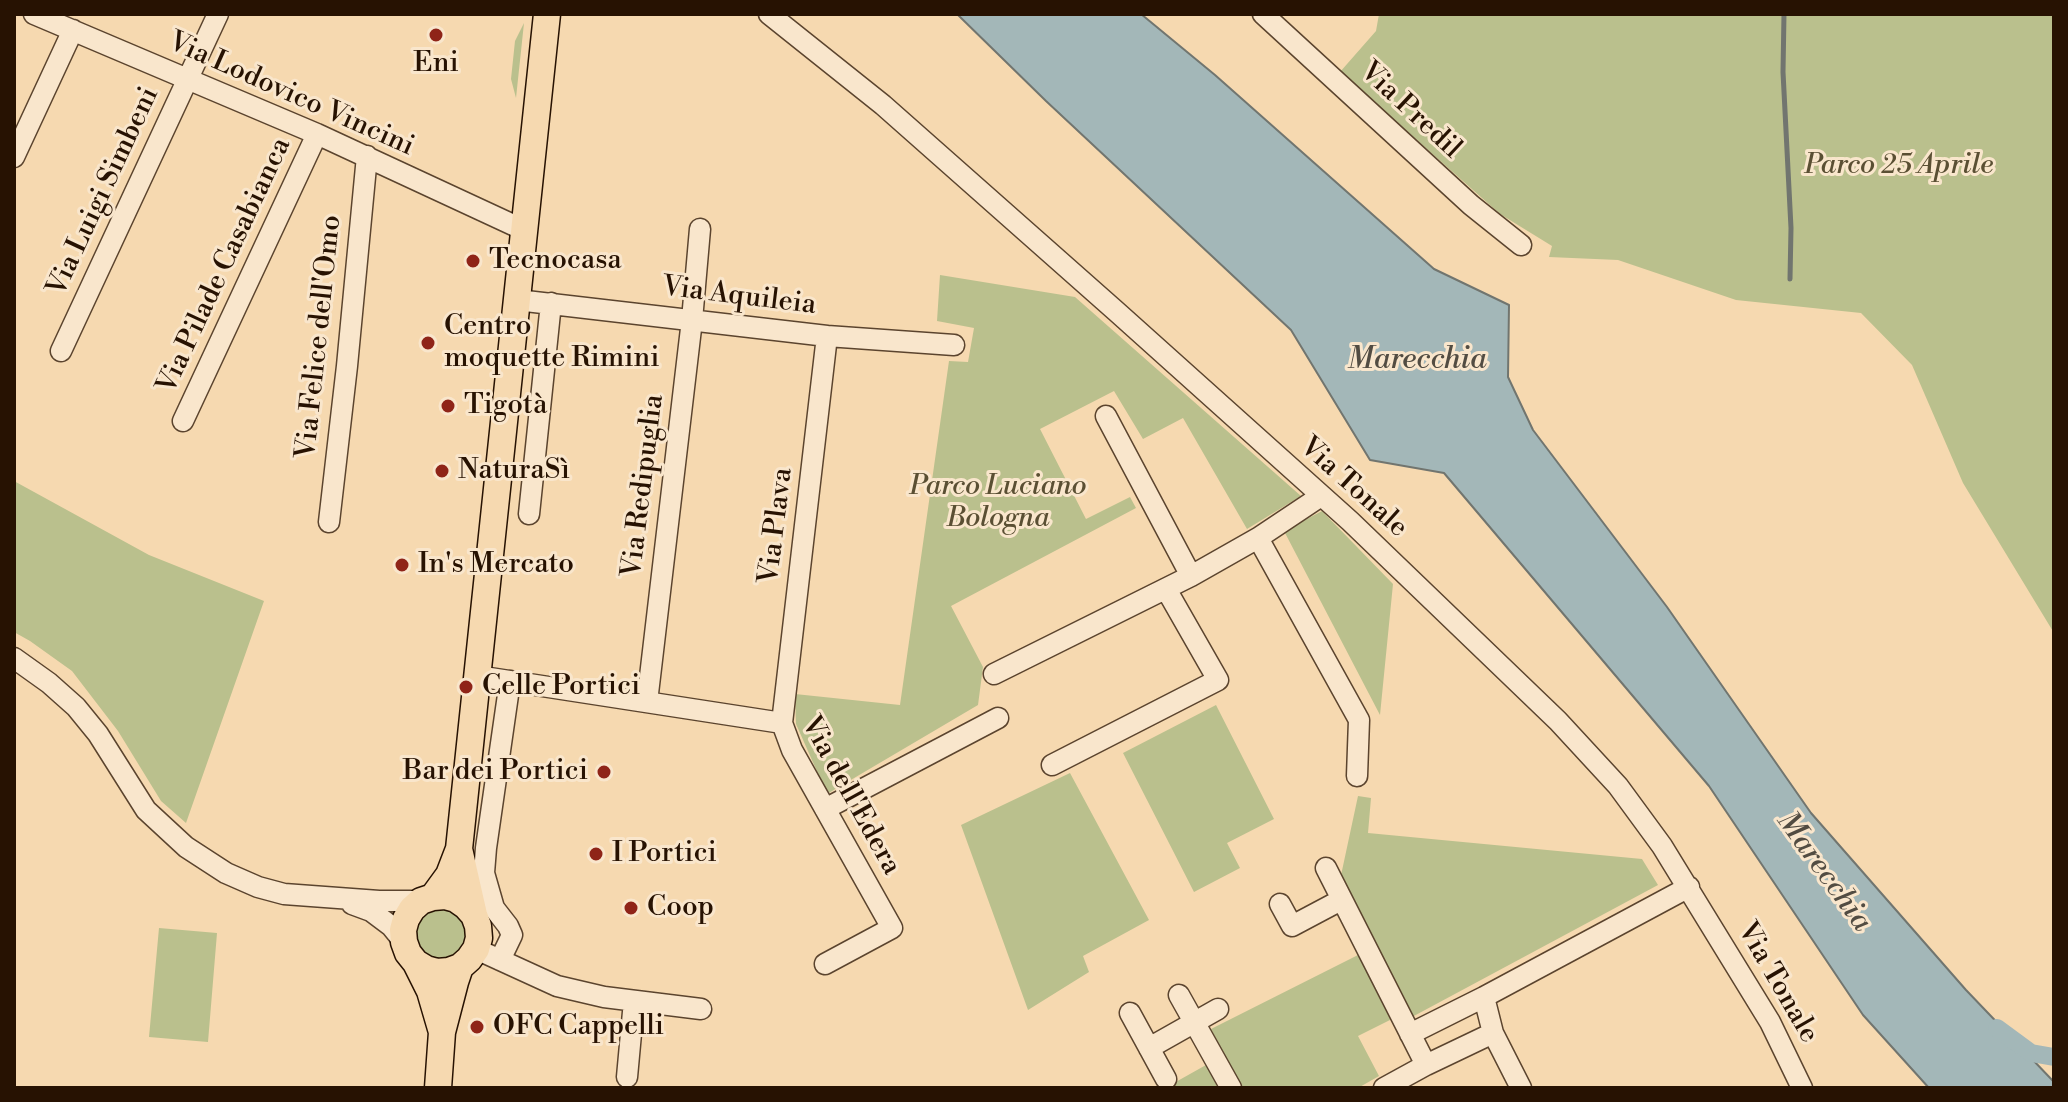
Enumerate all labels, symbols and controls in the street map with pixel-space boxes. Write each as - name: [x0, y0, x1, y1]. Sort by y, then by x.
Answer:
- street label: Via Lodovico Vincini: [163, 26, 419, 164]
- marker: Eni: [427, 26, 445, 44]
- place label: Eni: [413, 47, 459, 81]
- street label: Via Predil: [1352, 56, 1468, 166]
- street label: Via Luigi Simbeni: [41, 82, 167, 302]
- street label: Via Pilade Casabianca: [151, 133, 299, 399]
- park label: Parco 25 Aprile: [1805, 149, 1993, 183]
- street label: Via Felice dell'Omo: [290, 213, 350, 461]
- place label: Tecnocasa: [489, 244, 622, 278]
- marker: Tecnocasa: [464, 252, 482, 270]
- street label: Via Aquileia: [660, 271, 818, 323]
- place label: Centro moquette Rimini: [444, 310, 659, 376]
- marker: Centro moquette Rimini: [419, 334, 437, 352]
- water label: Marecchia: [1347, 343, 1487, 379]
- place label: Tigotà: [464, 389, 547, 423]
- street label: Via Redipuglia: [616, 392, 672, 580]
- marker: Tigotà: [439, 397, 457, 415]
- street label: Via Tonale: [1292, 431, 1414, 545]
- place label: NaturaSì: [458, 454, 570, 488]
- marker: NaturaSì: [433, 462, 451, 480]
- street label: Via Plava: [753, 466, 801, 586]
- park label: Parco Luciano Bologna: [910, 470, 1086, 536]
- place label: In's Mercato: [418, 548, 574, 582]
- marker: In's Mercato: [393, 556, 411, 574]
- place label: Celle Portici: [482, 670, 640, 704]
- marker: Celle Portici: [457, 678, 475, 696]
- street label: Via dell'Edera: [793, 711, 907, 881]
- place label: Bar dei Portici: [403, 755, 588, 789]
- marker: Bar dei Portici: [595, 763, 613, 781]
- water label: Marecchia: [1767, 805, 1879, 939]
- place label: I Portici: [612, 837, 717, 871]
- marker: I Portici: [587, 845, 605, 863]
- place label: Coop: [647, 891, 714, 925]
- marker: Coop: [622, 899, 640, 917]
- street label: Via Tonale: [1729, 917, 1825, 1049]
- place label: OFC Cappelli: [493, 1010, 664, 1044]
- marker: OFC Cappelli: [468, 1018, 486, 1036]

